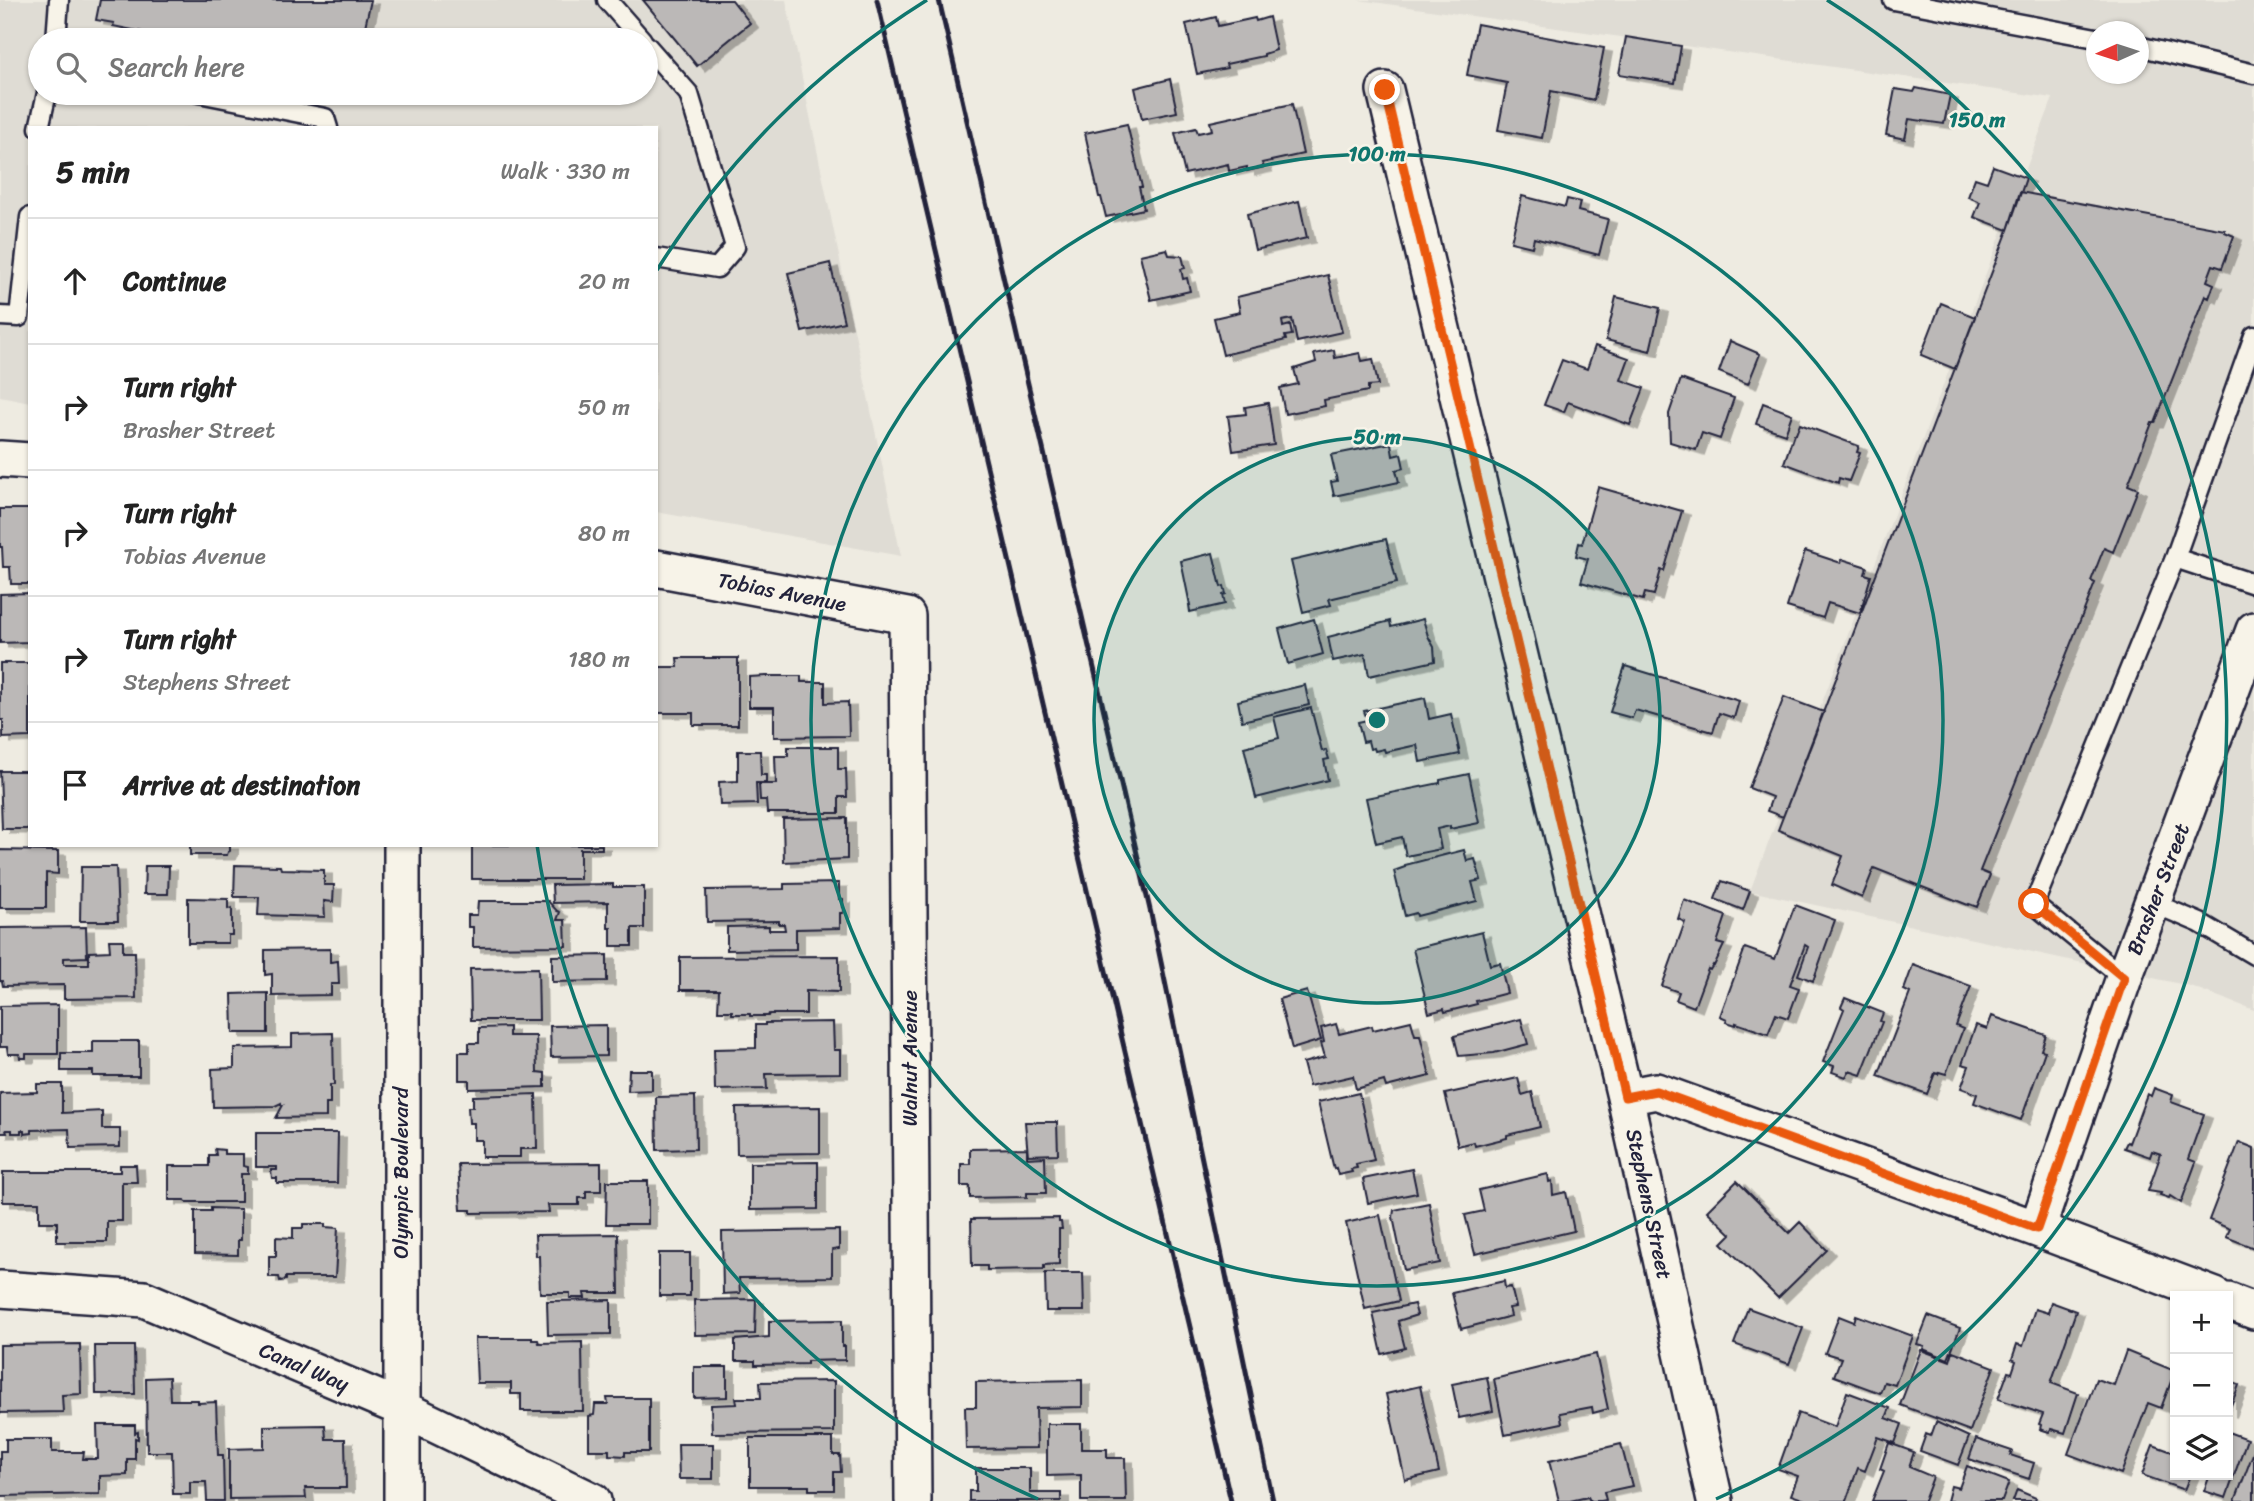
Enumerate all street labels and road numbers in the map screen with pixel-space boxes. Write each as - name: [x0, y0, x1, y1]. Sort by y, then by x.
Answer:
- street label: Tobias Avenue: [714, 561, 850, 623]
- street label: Brasher Street: [2115, 817, 2201, 961]
- street label: Walnut Avenue: [891, 990, 929, 1126]
- street label: Olympic Boulevard: [382, 1085, 420, 1259]
- street label: Stephens Street: [1614, 1125, 1684, 1283]
- street label: Canal Way: [253, 1331, 355, 1403]

